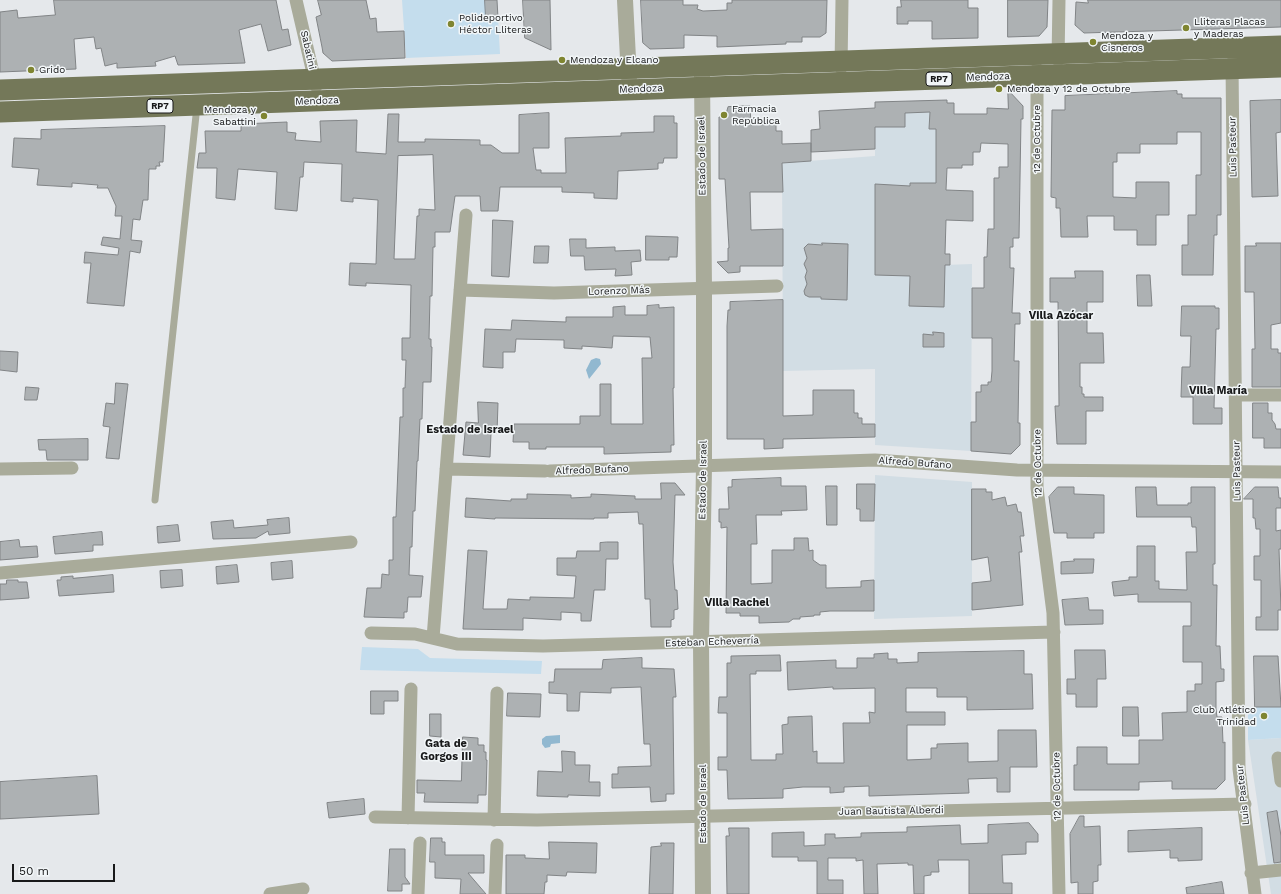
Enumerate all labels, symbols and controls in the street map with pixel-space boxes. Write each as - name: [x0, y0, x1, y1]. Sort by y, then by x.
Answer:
- place label: Polideportivo Héctor Lliteras: [459, 12, 532, 36]
- place label: Lliteras Placas y Maderas: [1194, 16, 1265, 40]
- marker: Polideportivo Héctor Lliteras: [446, 19, 456, 29]
- marker: Lliteras Placas y Maderas: [1181, 23, 1191, 33]
- street label: Sabatini: [298, 29, 318, 71]
- place label: Mendoza y Cisneros: [1101, 30, 1153, 54]
- marker: Mendoza y Cisneros: [1088, 37, 1098, 47]
- place label: Mendoza y Elcano: [570, 54, 658, 66]
- marker: Mendoza y Elcano: [557, 55, 567, 65]
- place label: Grido: [39, 64, 65, 76]
- marker: Grido: [26, 65, 36, 75]
- street label: Mendoza: [966, 70, 1010, 84]
- road number: RP7: [926, 72, 952, 86]
- street label: Mendoza: [619, 82, 663, 96]
- place label: Mendoza y 12 de Octubre: [1007, 83, 1131, 95]
- marker: Mendoza y 12 de Octubre: [994, 84, 1004, 94]
- street label: Mendoza: [295, 94, 339, 108]
- road number: RP7: [147, 99, 173, 113]
- place label: Farmacia República: [732, 103, 780, 126]
- place label: Mendoza y Sabattini: [204, 104, 256, 128]
- street label: 12 de Octubre: [1031, 105, 1043, 173]
- marker: Farmacia República: [719, 110, 729, 120]
- marker: Mendoza y Sabattini: [259, 111, 269, 121]
- street label: Estado de Israel: [695, 116, 709, 196]
- street label: Luis Pasteur: [1226, 117, 1240, 177]
- street label: Lorenzo Más: [588, 284, 650, 298]
- district label: Villa Azócar: [1029, 309, 1093, 323]
- district label: Villa María: [1189, 384, 1247, 398]
- district label: Estado de Israel: [426, 423, 514, 437]
- street label: 12 de Octubre: [1031, 429, 1045, 497]
- street label: Estado de Israel: [696, 440, 710, 520]
- street label: Luis Pasteur: [1230, 441, 1244, 501]
- street label: Alfredo Bufano: [878, 454, 952, 472]
- street label: Alfredo Bufano: [555, 463, 629, 477]
- district label: Villa Rachel: [705, 596, 769, 610]
- street label: Esteban Echeverría: [665, 634, 759, 650]
- place label: Club Atlético Trinidad: [1193, 704, 1256, 728]
- marker: Club Atlético Trinidad: [1259, 711, 1269, 721]
- district label: Gata de Gorgos III: [420, 737, 472, 763]
- street label: 12 de Octubre: [1050, 752, 1064, 820]
- street label: Estado de Israel: [697, 764, 709, 844]
- street label: Luis Pasteur: [1234, 764, 1252, 826]
- street label: Juan Bautista Alberdi: [838, 804, 944, 818]
- scale bar: [14, 856, 117, 882]
- text: 50 m: [19, 864, 49, 878]

